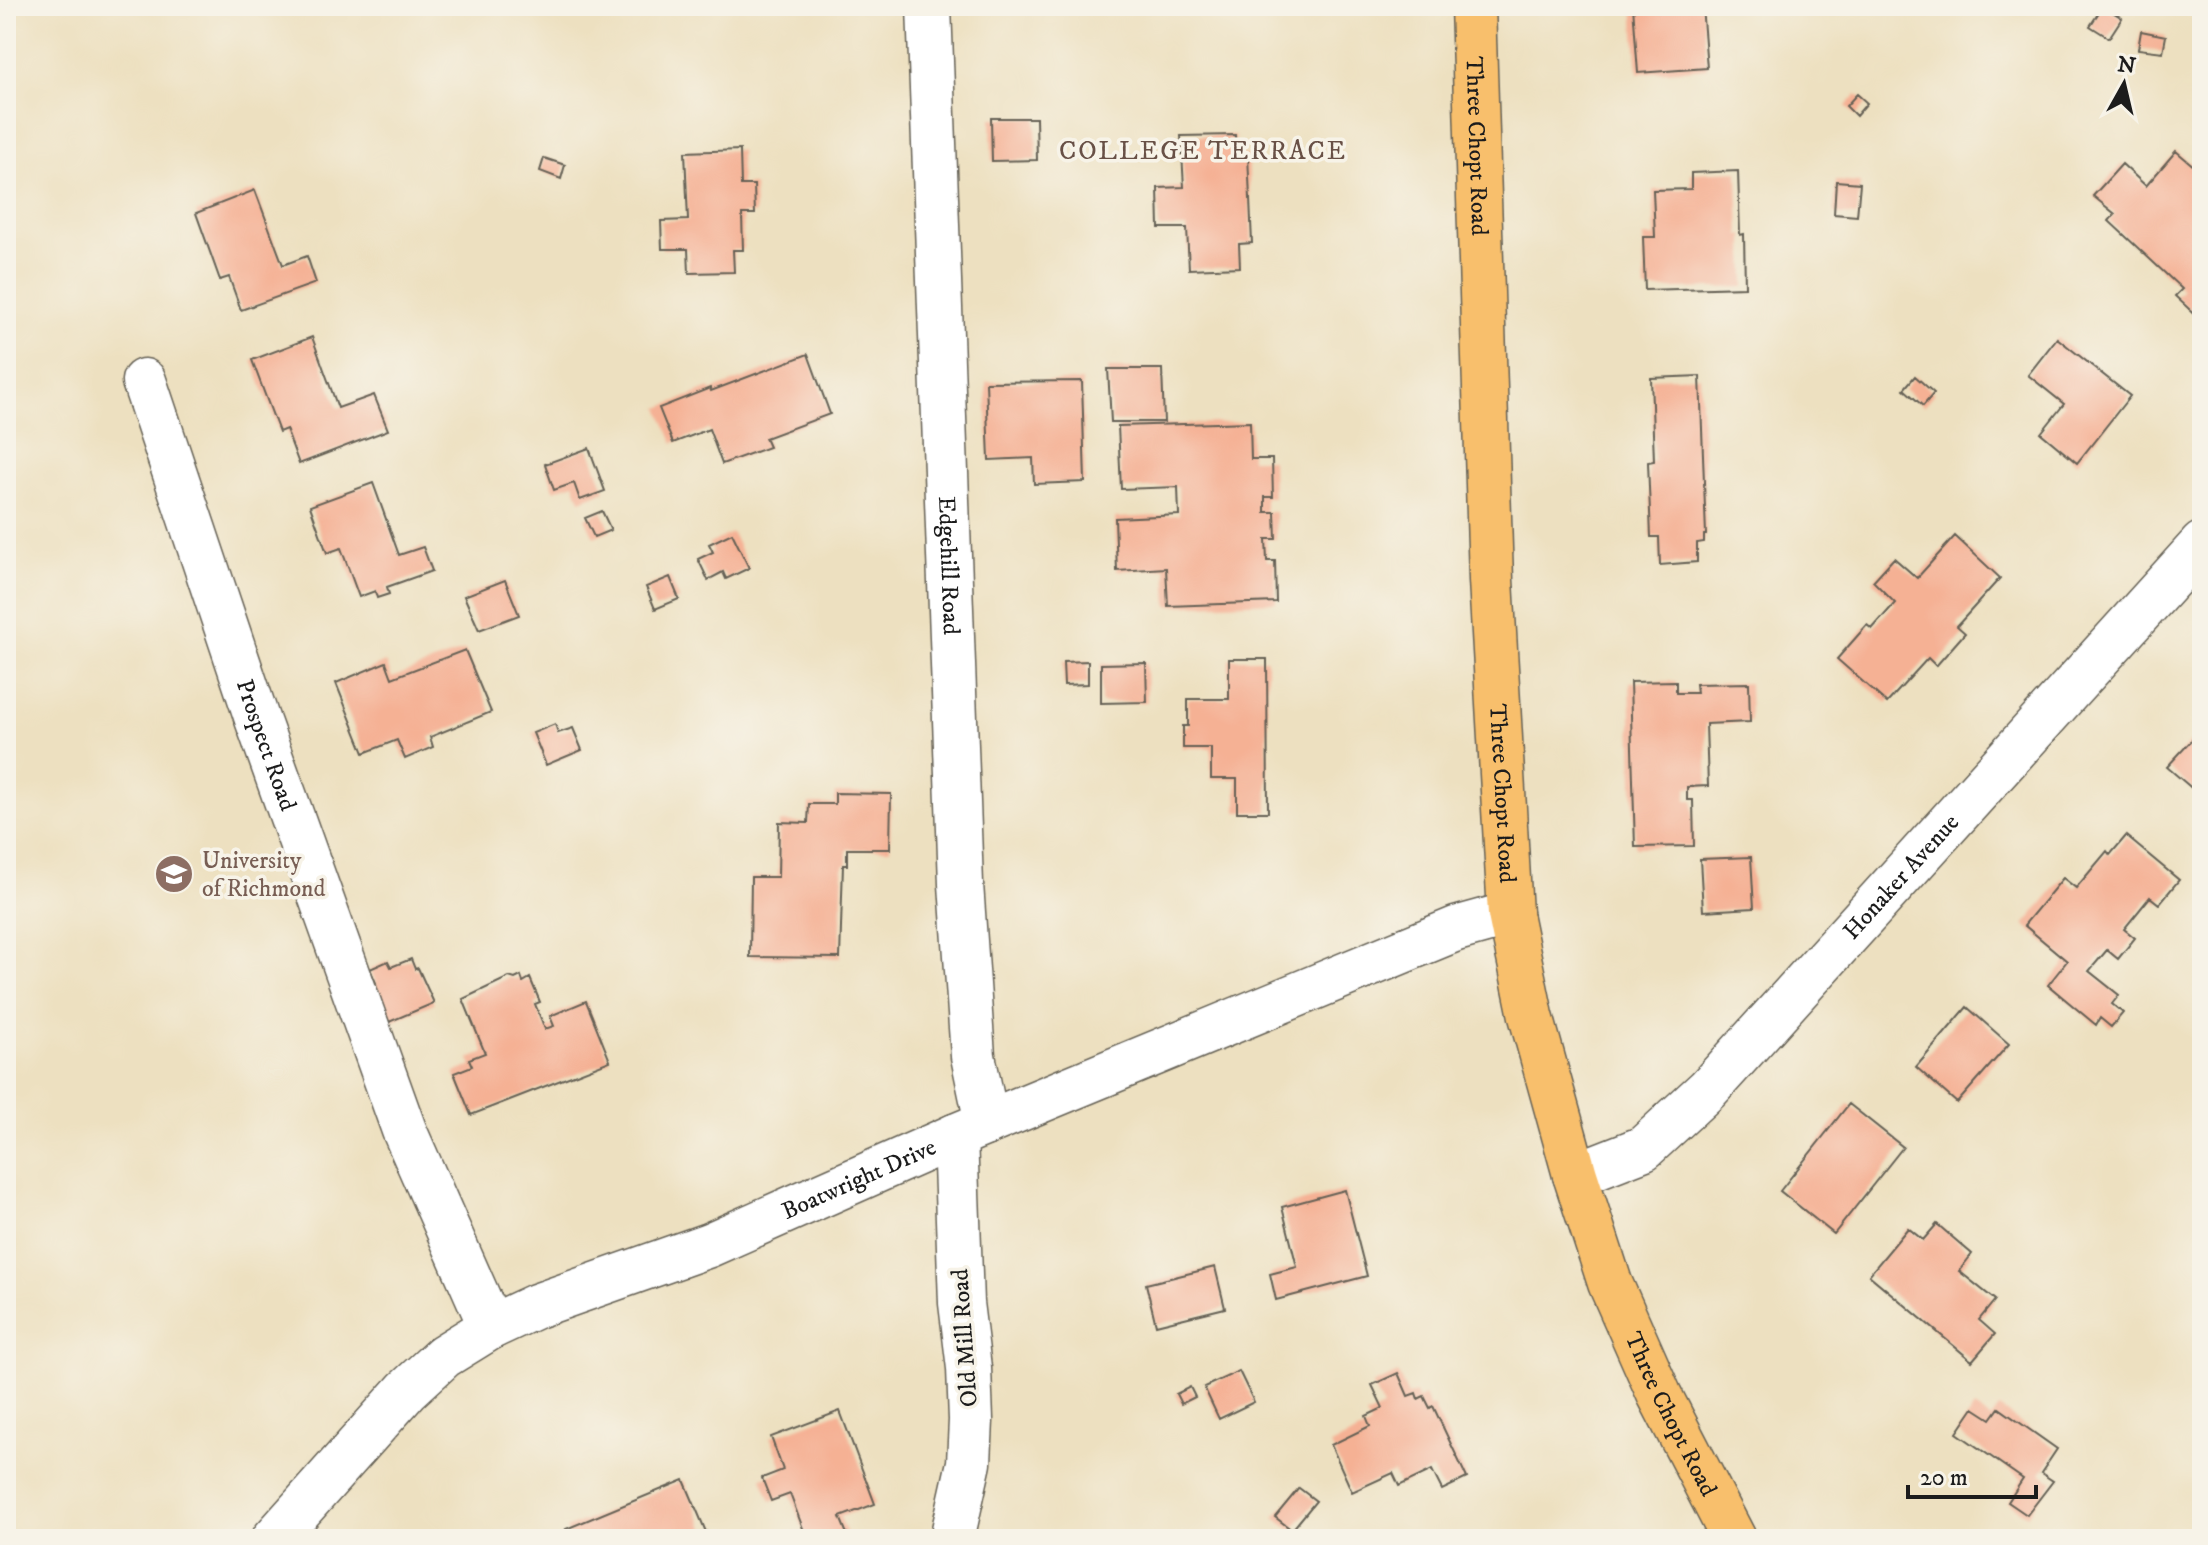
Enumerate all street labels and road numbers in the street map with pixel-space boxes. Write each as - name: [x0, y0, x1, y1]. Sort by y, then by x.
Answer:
- street label: Three Chopt Road: [1459, 56, 1494, 236]
- street label: Edgehill Road: [931, 496, 966, 636]
- street label: Prospect Road: [229, 676, 303, 815]
- street label: Three Chopt Road: [1482, 703, 1522, 884]
- street label: Honaker Avenue: [1837, 808, 1966, 946]
- street label: Boatwright Drive: [777, 1132, 941, 1227]
- street label: Old Mill Road: [945, 1268, 985, 1408]
- street label: Three Chopt Road: [1617, 1327, 1723, 1502]

